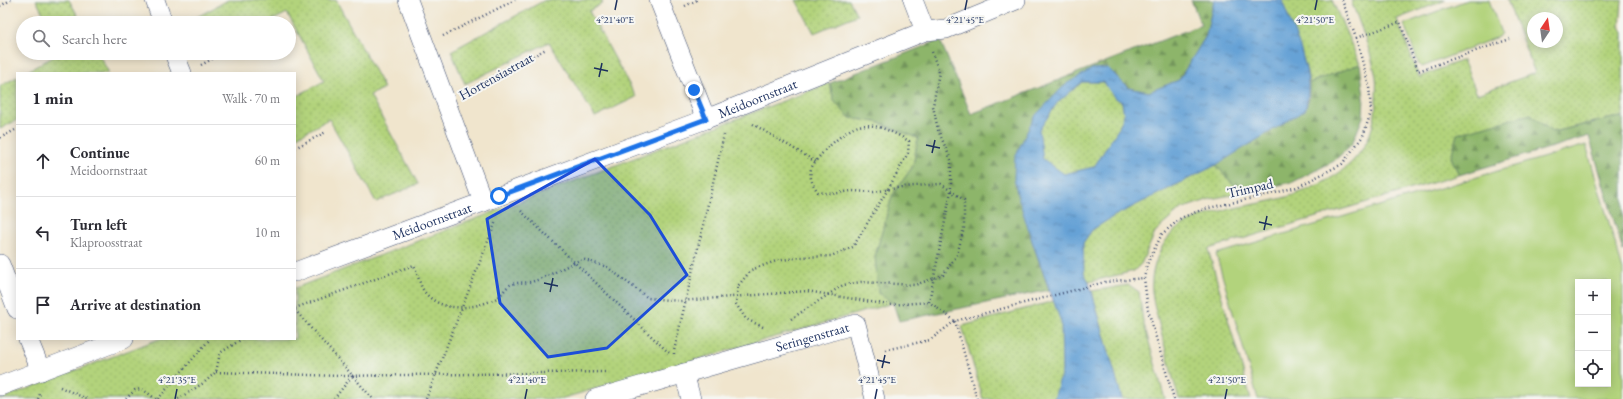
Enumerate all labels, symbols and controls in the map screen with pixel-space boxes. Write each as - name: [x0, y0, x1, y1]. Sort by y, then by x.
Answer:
- north arrow: [1527, 12, 1563, 48]
- text: 4°21'40"E: [596, 13, 634, 26]
- text: 4°21'45"E: [946, 13, 984, 26]
- text: 4°21'50"E: [1296, 13, 1334, 26]
- search box: [16, 16, 296, 60]
- icon: search: [30, 27, 52, 49]
- text: Search here: [62, 29, 127, 48]
- street label: Hortensiastraat: [455, 48, 537, 104]
- street label: Meidoornstraat: [715, 74, 800, 122]
- route end: [685, 81, 703, 99]
- text: 1 min: [32, 87, 73, 109]
- text: Walk · 70 m: [222, 90, 280, 107]
- text: Continue: [70, 143, 130, 162]
- icon: ahead: [32, 150, 54, 172]
- text: 60 m: [255, 152, 280, 169]
- text: Meidoornstraat: [70, 162, 147, 179]
- street label: Trimpad: [1225, 174, 1276, 202]
- route start: [490, 187, 508, 205]
- street label: Meidoornstraat: [390, 198, 475, 244]
- text: Turn left: [70, 215, 127, 234]
- icon: left: [32, 222, 54, 244]
- text: 10 m: [255, 224, 280, 241]
- text: Klaproosstraat: [70, 234, 142, 251]
- map controls: [1575, 279, 1611, 387]
- button: +: [1575, 279, 1611, 315]
- icon: arrive: [32, 294, 54, 316]
- text: Arrive at destination: [70, 295, 201, 314]
- button: −: [1575, 315, 1611, 351]
- street label: Seringenstraat: [773, 317, 852, 356]
- button: locate: [1575, 351, 1611, 387]
- text: 4°21'35"E: [158, 373, 196, 386]
- text: 4°21'40"E: [508, 373, 546, 386]
- text: 4°21'45"E: [858, 373, 896, 386]
- text: 4°21'50"E: [1208, 373, 1246, 386]

